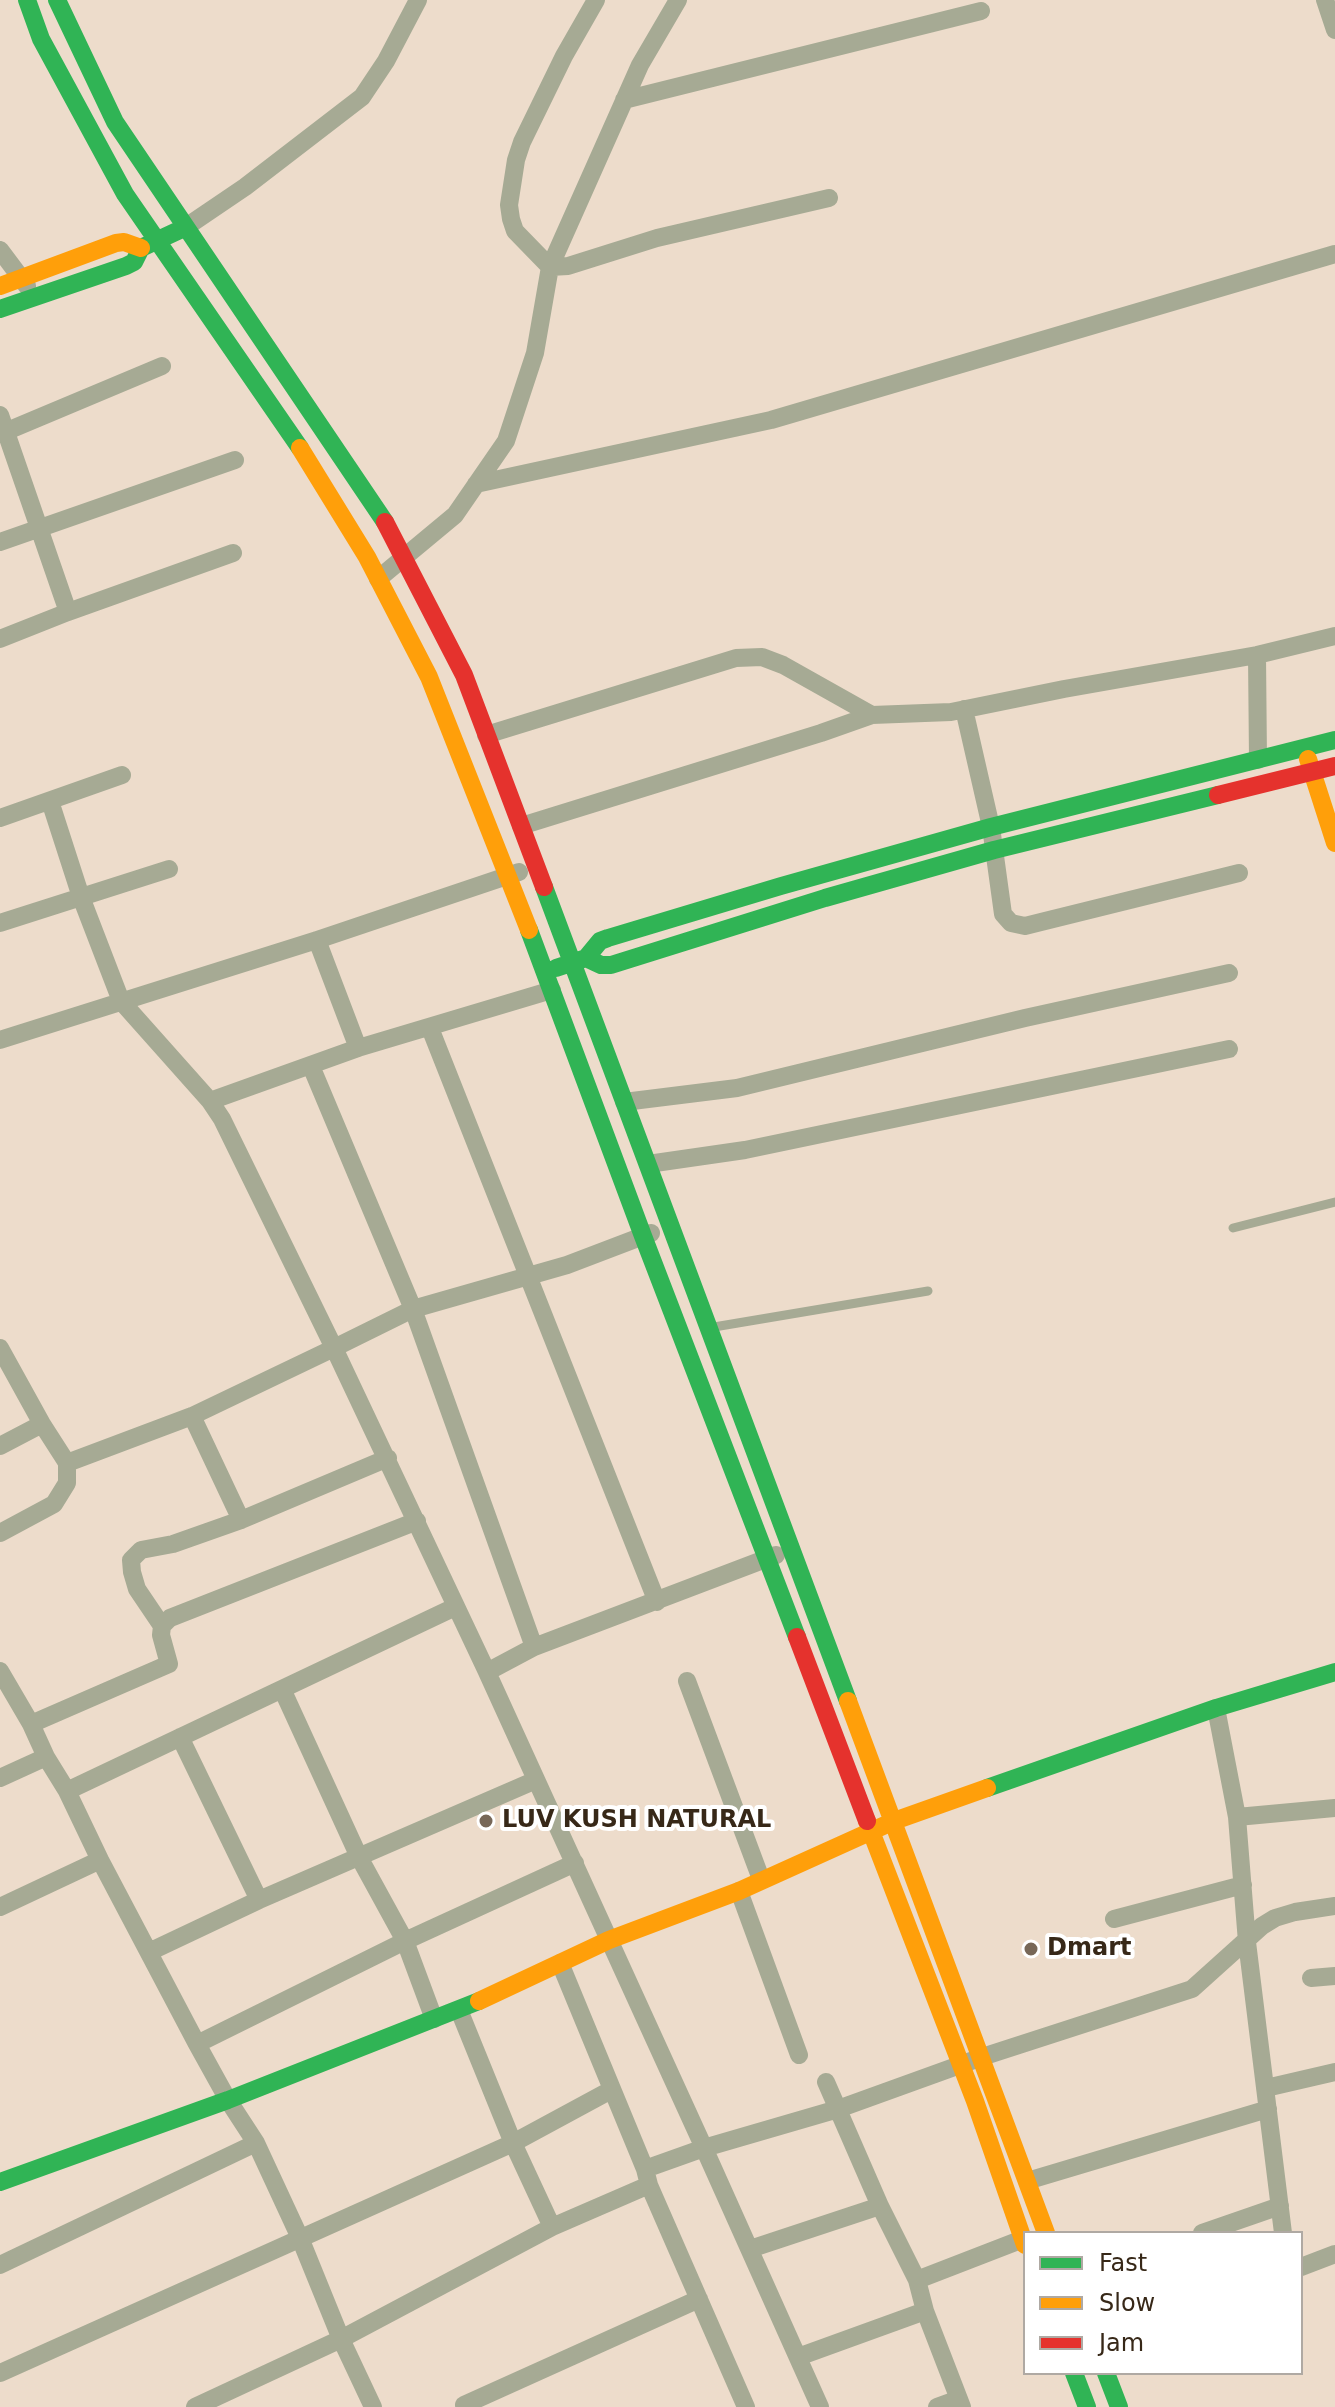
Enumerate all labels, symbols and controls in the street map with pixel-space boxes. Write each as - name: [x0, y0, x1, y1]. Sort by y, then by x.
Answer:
- place label: LUV KUSH NATURAL: [502, 1807, 771, 1835]
- marker: LUV KUSH NATURAL: [477, 1812, 495, 1830]
- place label: Dmart: [1047, 1935, 1131, 1963]
- marker: Dmart: [1022, 1940, 1040, 1958]
- legend: [1023, 2231, 1303, 2375]
- text: Fast: [1099, 2249, 1147, 2277]
- text: Slow: [1099, 2289, 1155, 2317]
- text: Jam: [1099, 2329, 1144, 2357]

